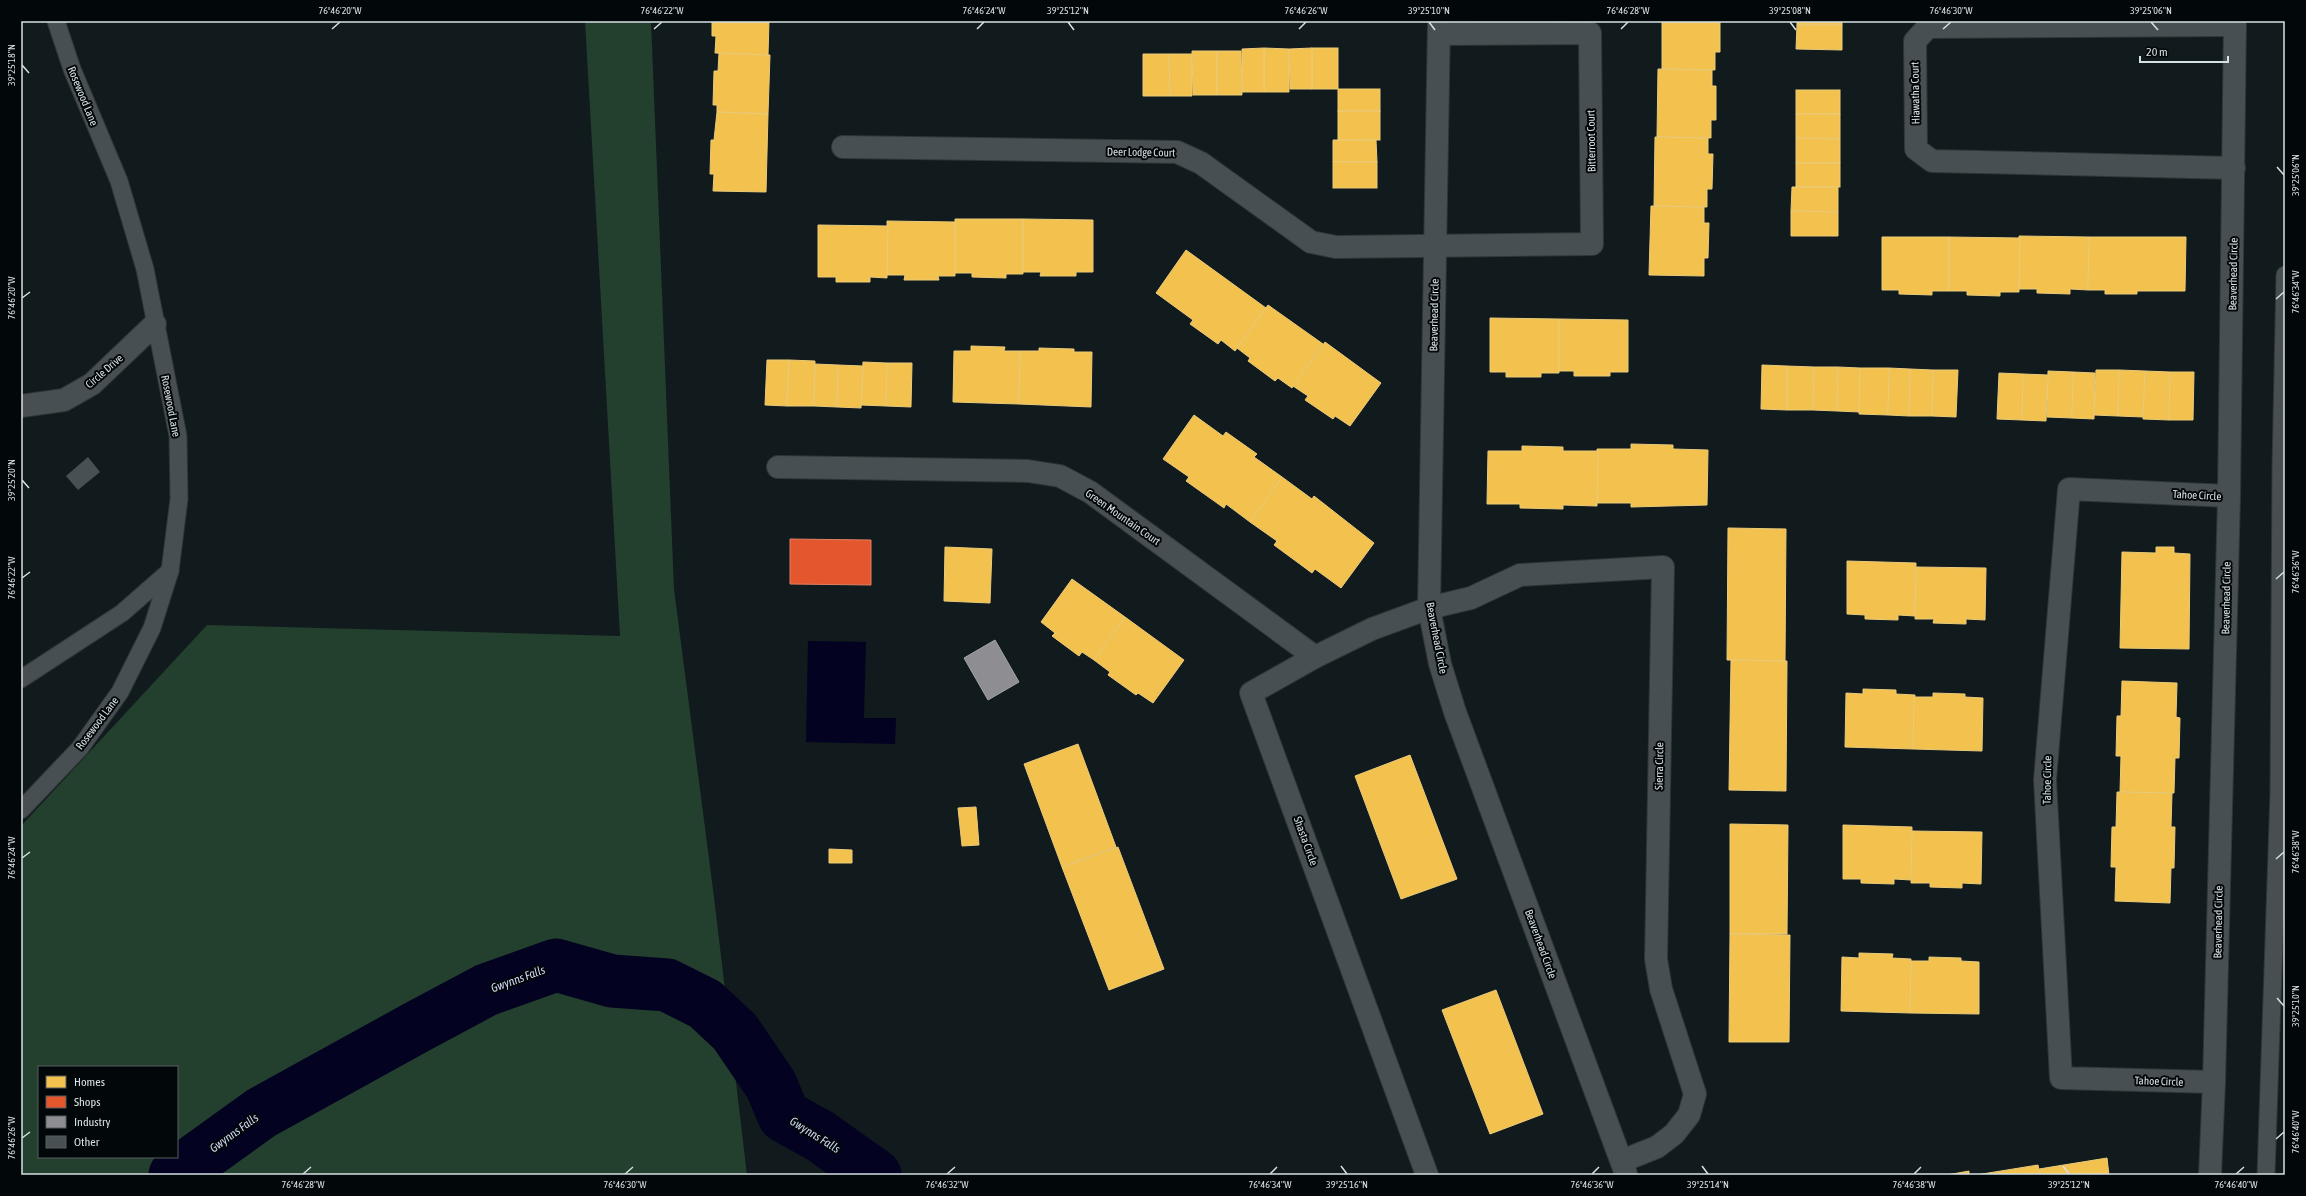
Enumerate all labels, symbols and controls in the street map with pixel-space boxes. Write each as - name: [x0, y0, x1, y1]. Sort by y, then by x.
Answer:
- text: 76°46'20"W: [318, 5, 362, 16]
- text: 76°46'22"W: [640, 5, 684, 16]
- text: 76°46'24"W: [962, 5, 1006, 16]
- text: 39°25'12"N: [1047, 5, 1089, 16]
- text: 76°46'26"W: [1284, 5, 1328, 16]
- text: 39°25'10"N: [1408, 5, 1450, 16]
- text: 76°46'28"W: [1606, 5, 1650, 16]
- text: 39°25'08"N: [1769, 5, 1811, 16]
- text: 76°46'30"W: [1929, 5, 1973, 16]
- text: 39°25'06"N: [2130, 5, 2172, 16]
- scale bar: [2140, 38, 2228, 64]
- text: 39°25'18"N: [6, 44, 17, 86]
- text: 20 m: [2146, 45, 2168, 59]
- street label: Hiawatha Court: [1908, 62, 1922, 124]
- street label: Rosewood Lane: [66, 65, 100, 127]
- street label: Bitterroot Court: [1584, 110, 1598, 172]
- street label: Deer Lodge Court: [1107, 145, 1175, 159]
- text: 39°25'06"N: [2290, 154, 2301, 196]
- street label: Beaverhead Circle: [2226, 238, 2240, 310]
- text: 76°46'34"W: [2290, 270, 2301, 314]
- text: 76°46'20"W: [6, 276, 17, 320]
- street label: Beaverhead Circle: [1427, 279, 1441, 351]
- street label: Circle Drive: [83, 352, 125, 390]
- street label: Rosewood Lane: [159, 374, 183, 438]
- text: 39°25'20"N: [6, 459, 17, 501]
- street label: Green Mountain Court: [1083, 487, 1163, 547]
- street label: Tahoe Circle: [2172, 488, 2222, 502]
- text: 76°46'36"W: [2290, 550, 2301, 594]
- text: 76°46'22"W: [6, 556, 17, 600]
- street label: Beaverhead Circle: [2219, 562, 2233, 634]
- street label: Beaverhead Circle: [1424, 601, 1450, 675]
- street label: Rosewood Lane: [73, 694, 121, 752]
- street label: Sierra Circle: [1653, 742, 1665, 790]
- street label: Tahoe Circle: [2041, 756, 2053, 804]
- street label: Shasta Circle: [1292, 815, 1320, 867]
- text: 76°46'38"W: [2290, 830, 2301, 874]
- text: 76°46'24"W: [6, 836, 17, 880]
- street label: Beaverhead Circle: [2211, 886, 2225, 958]
- street label: Beaverhead Circle: [1523, 908, 1559, 980]
- water label: Gwynns Falls: [489, 963, 547, 995]
- text: 39°25'10"N: [2290, 985, 2301, 1027]
- legend: [38, 1066, 178, 1158]
- street label: Tahoe Circle: [2134, 1074, 2184, 1088]
- text: Homes: [74, 1075, 105, 1089]
- text: Shops: [74, 1095, 100, 1109]
- text: 76°46'40"W: [2290, 1110, 2301, 1154]
- water label: Gwynns Falls: [207, 1111, 261, 1155]
- water label: Gwynns Falls: [787, 1114, 843, 1156]
- text: Industry: [74, 1115, 111, 1129]
- text: 76°46'26"W: [6, 1116, 17, 1160]
- text: Other: [74, 1135, 100, 1149]
- text: 76°46'28"W: [281, 1179, 325, 1190]
- text: 76°46'30"W: [603, 1179, 647, 1190]
- text: 76°46'32"W: [925, 1179, 969, 1190]
- text: 76°46'34"W: [1248, 1179, 1292, 1190]
- text: 39°25'16"N: [1326, 1179, 1368, 1190]
- text: 76°46'36"W: [1570, 1179, 1614, 1190]
- text: 39°25'14"N: [1687, 1179, 1729, 1190]
- text: 76°46'38"W: [1892, 1179, 1936, 1190]
- text: 39°25'12"N: [2048, 1179, 2090, 1190]
- text: 76°46'40"W: [2214, 1179, 2258, 1190]

